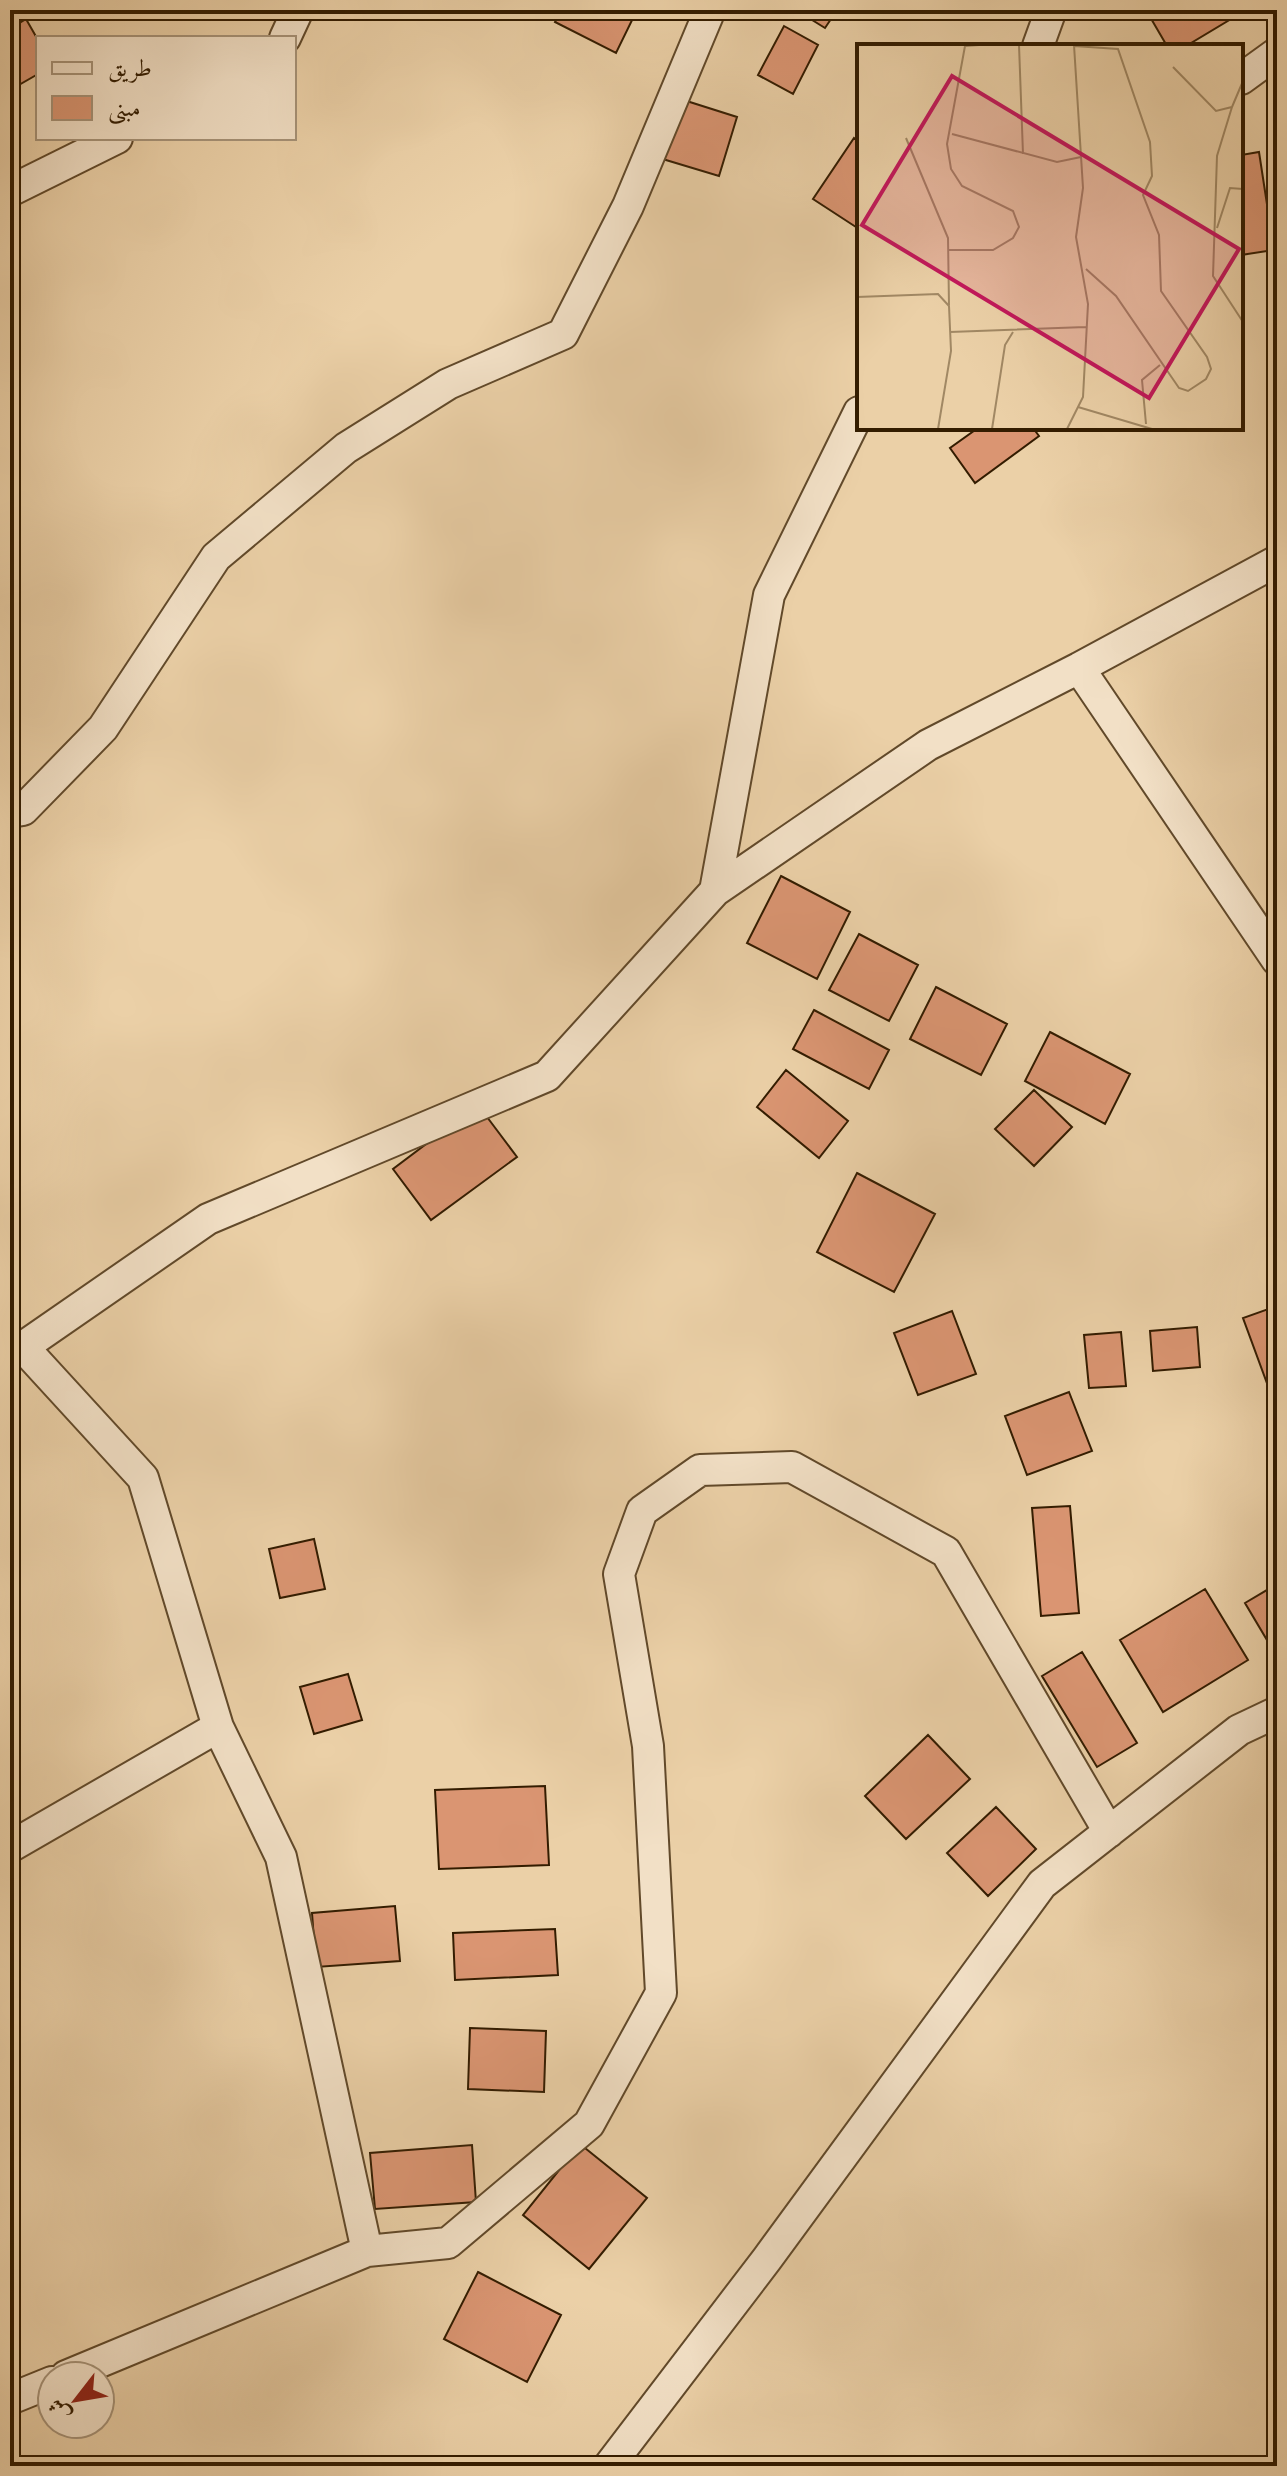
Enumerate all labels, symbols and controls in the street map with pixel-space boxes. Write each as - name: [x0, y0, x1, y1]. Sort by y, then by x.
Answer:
- legend: [36, 36, 296, 140]
- inset map: [857, 44, 1243, 430]
- text: طريق: [108, 58, 152, 83]
- text: مبنى: [108, 98, 141, 125]
- north arrow: [36, 2360, 116, 2440]
- text: ش: [46, 2394, 76, 2424]

